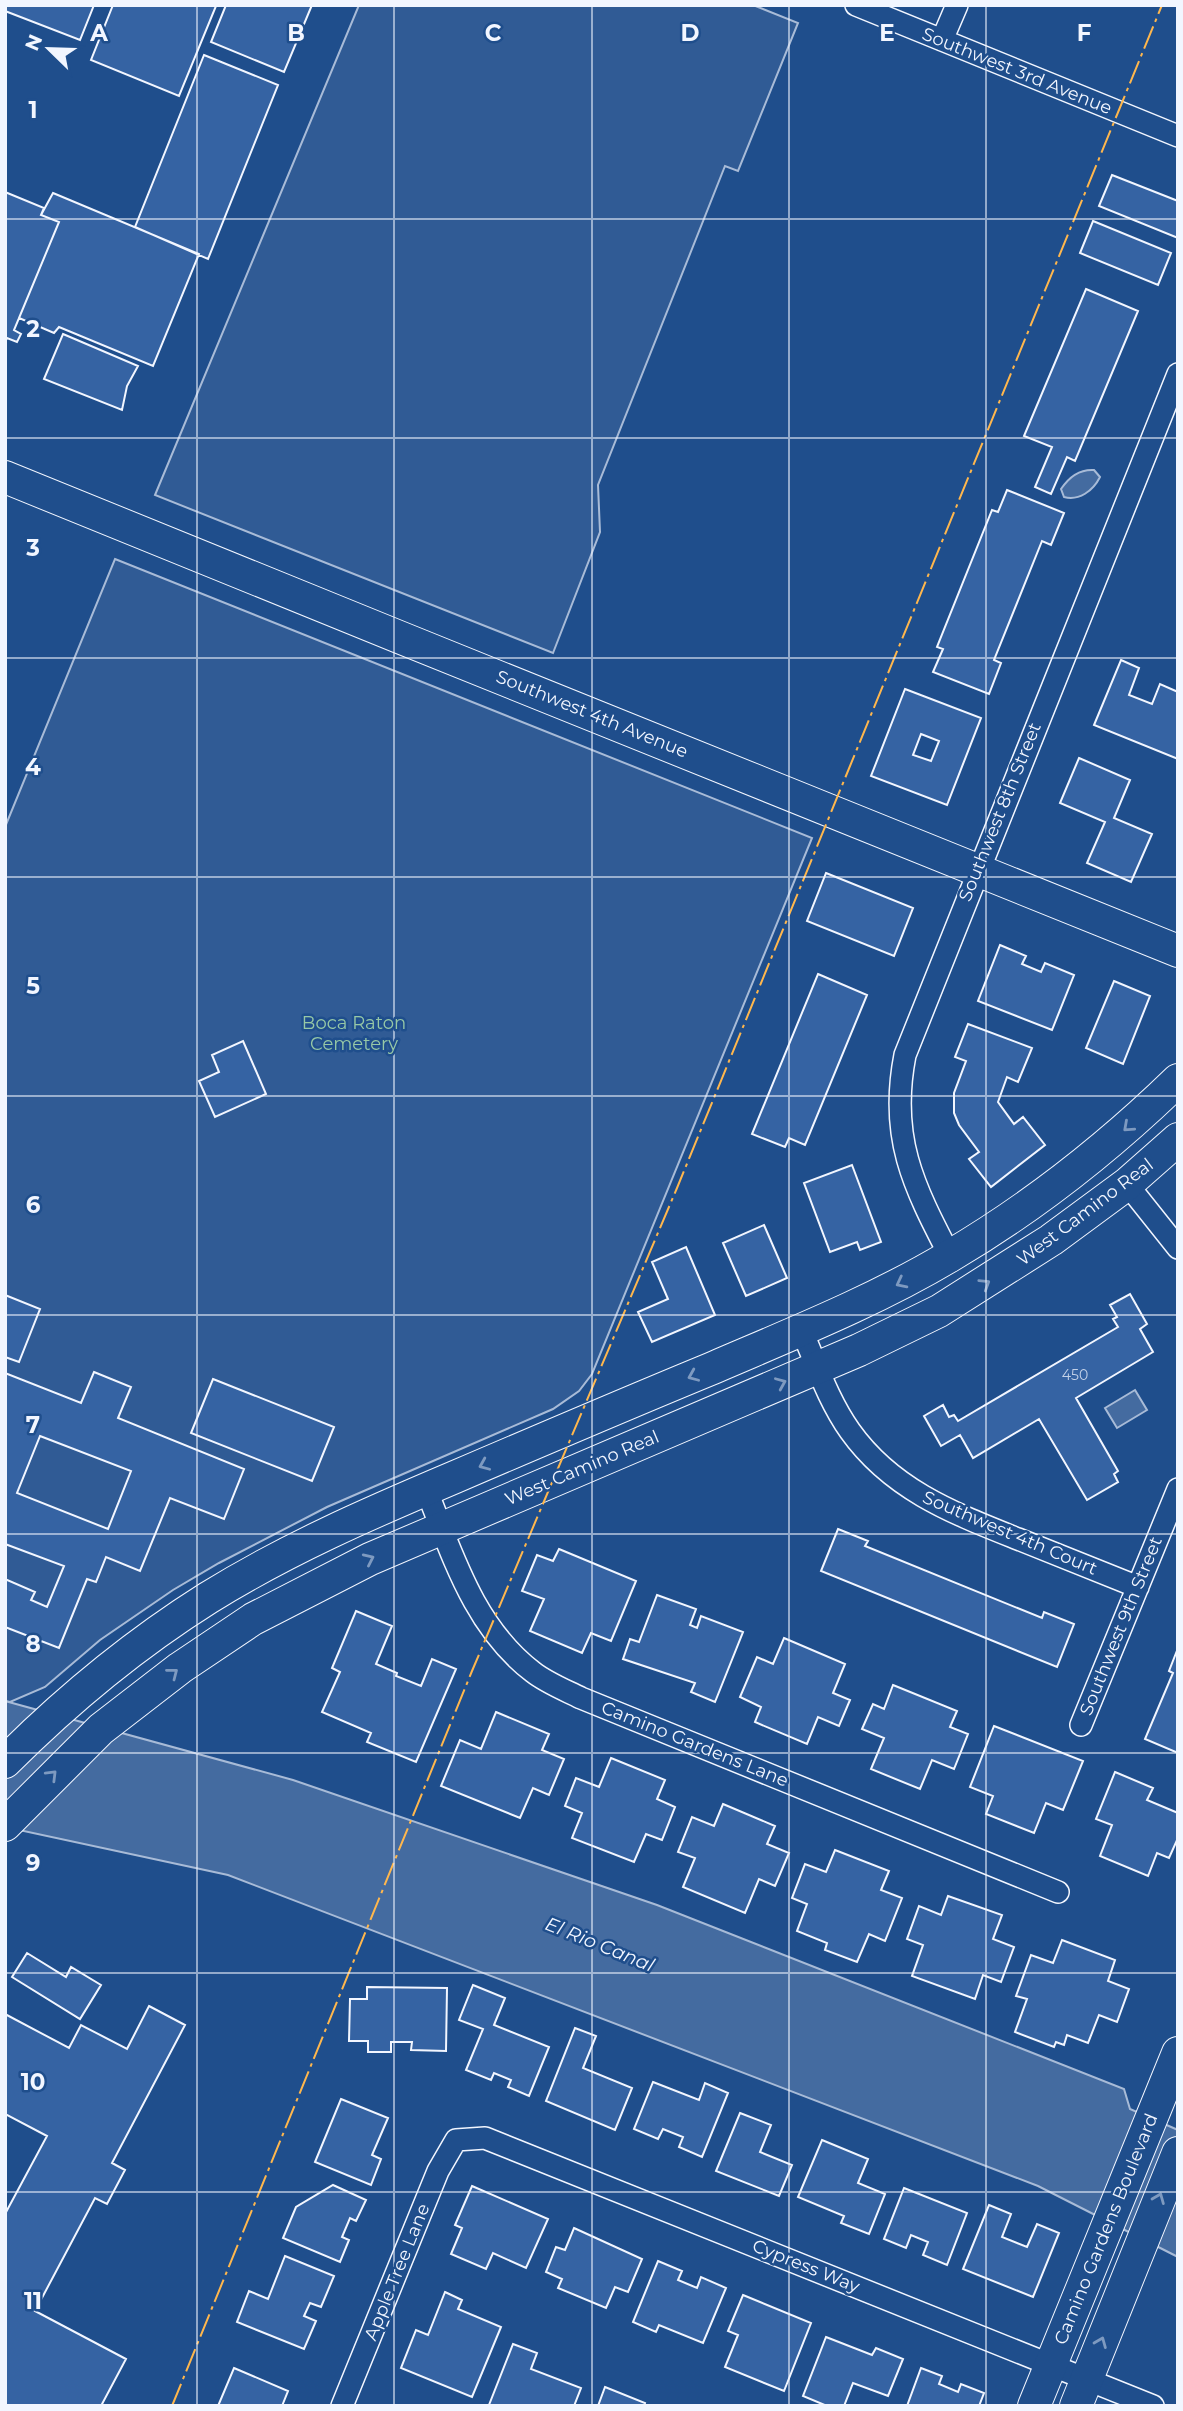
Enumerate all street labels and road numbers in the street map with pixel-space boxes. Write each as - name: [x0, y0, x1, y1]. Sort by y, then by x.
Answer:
- street label: Southwest 3rd Avenue: [919, 23, 1115, 119]
- street label: Southwest 4th Avenue: [493, 665, 691, 763]
- street label: Southwest 8th Street: [954, 719, 1046, 905]
- street label: West Camino Real: [1012, 1154, 1158, 1270]
- street label: West Camino Real: [502, 1426, 662, 1510]
- street label: Southwest 4th Court: [919, 1486, 1101, 1580]
- street label: Southwest 9th Street: [1075, 1533, 1167, 1719]
- street label: Camino Gardens Lane: [598, 1696, 792, 1792]
- street label: Camino Gardens Boulevard: [1049, 2110, 1163, 2348]
- street label: Apple Tree Lane: [360, 2200, 435, 2344]
- street label: Cypress Way: [749, 2234, 863, 2298]

